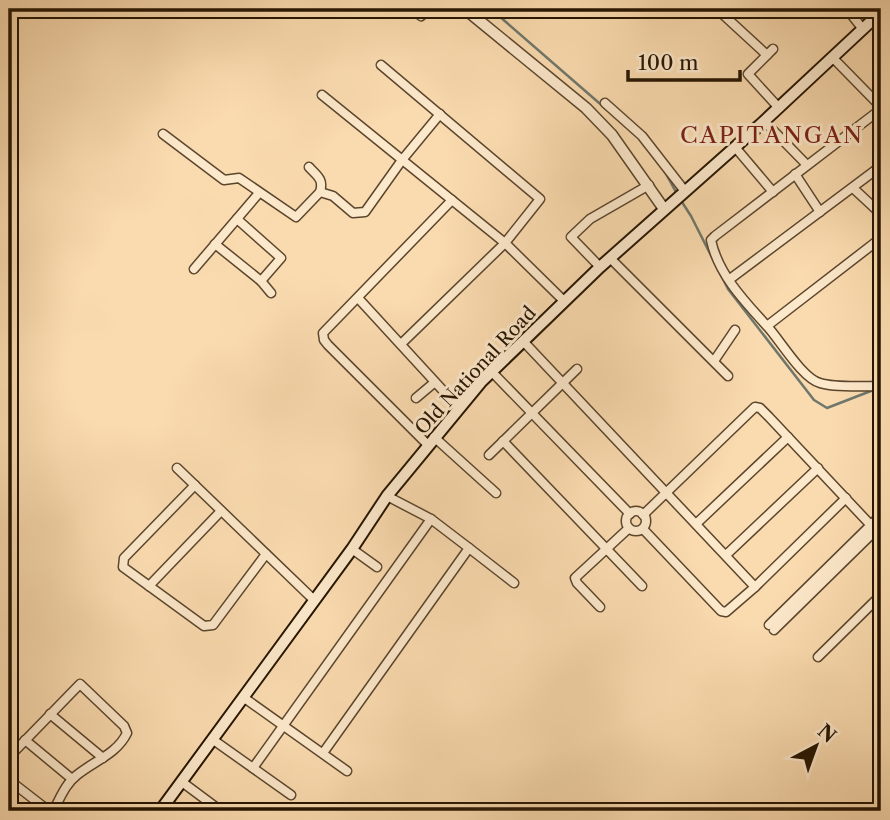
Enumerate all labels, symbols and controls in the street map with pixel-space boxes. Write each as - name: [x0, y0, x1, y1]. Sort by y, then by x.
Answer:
- scale bar: [628, 38, 740, 82]
- text: 100 m: [638, 50, 699, 75]
- district label: CAPITANGAN: [680, 121, 864, 149]
- street label: Old National Road: [410, 301, 541, 439]
- north arrow: [782, 712, 852, 782]
- text: N: [813, 719, 841, 748]

